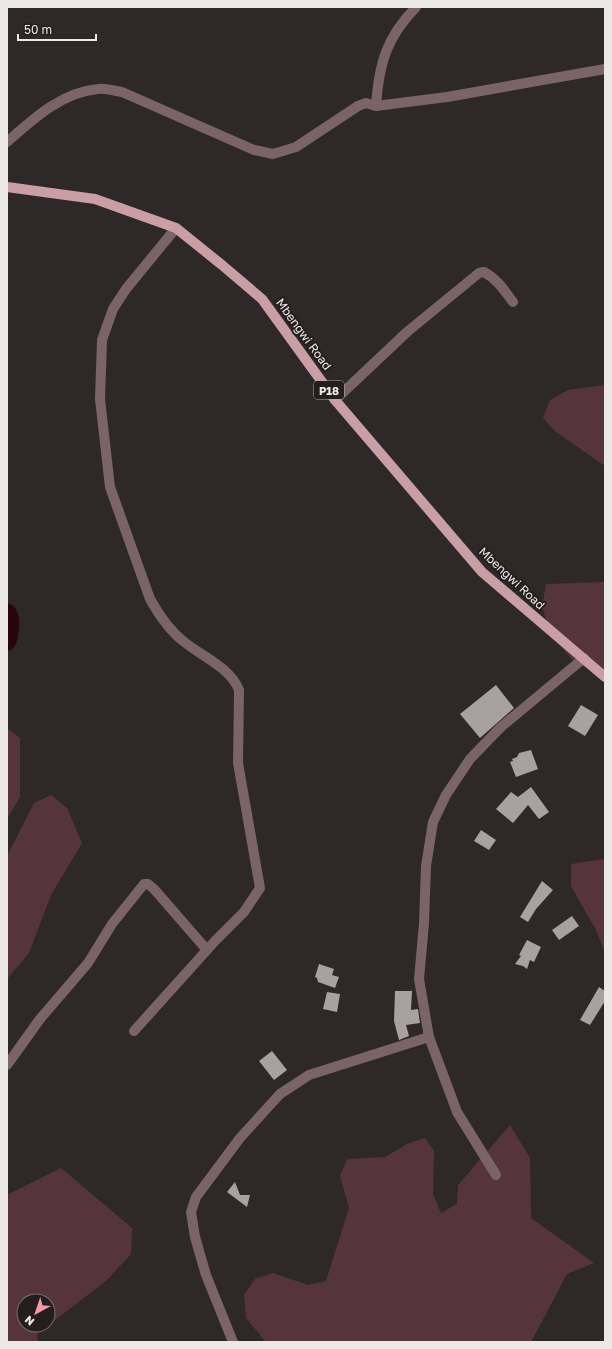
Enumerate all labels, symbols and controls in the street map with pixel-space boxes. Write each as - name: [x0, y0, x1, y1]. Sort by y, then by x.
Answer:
- scale bar: [18, 16, 96, 42]
- text: 50 m: [24, 22, 52, 37]
- street label: Mbengwi Road: [273, 295, 335, 373]
- road number: P18: [314, 381, 344, 399]
- street label: Mbengwi Road: [476, 544, 548, 612]
- north arrow: [16, 1293, 56, 1333]
- text: N: [22, 1313, 37, 1329]

